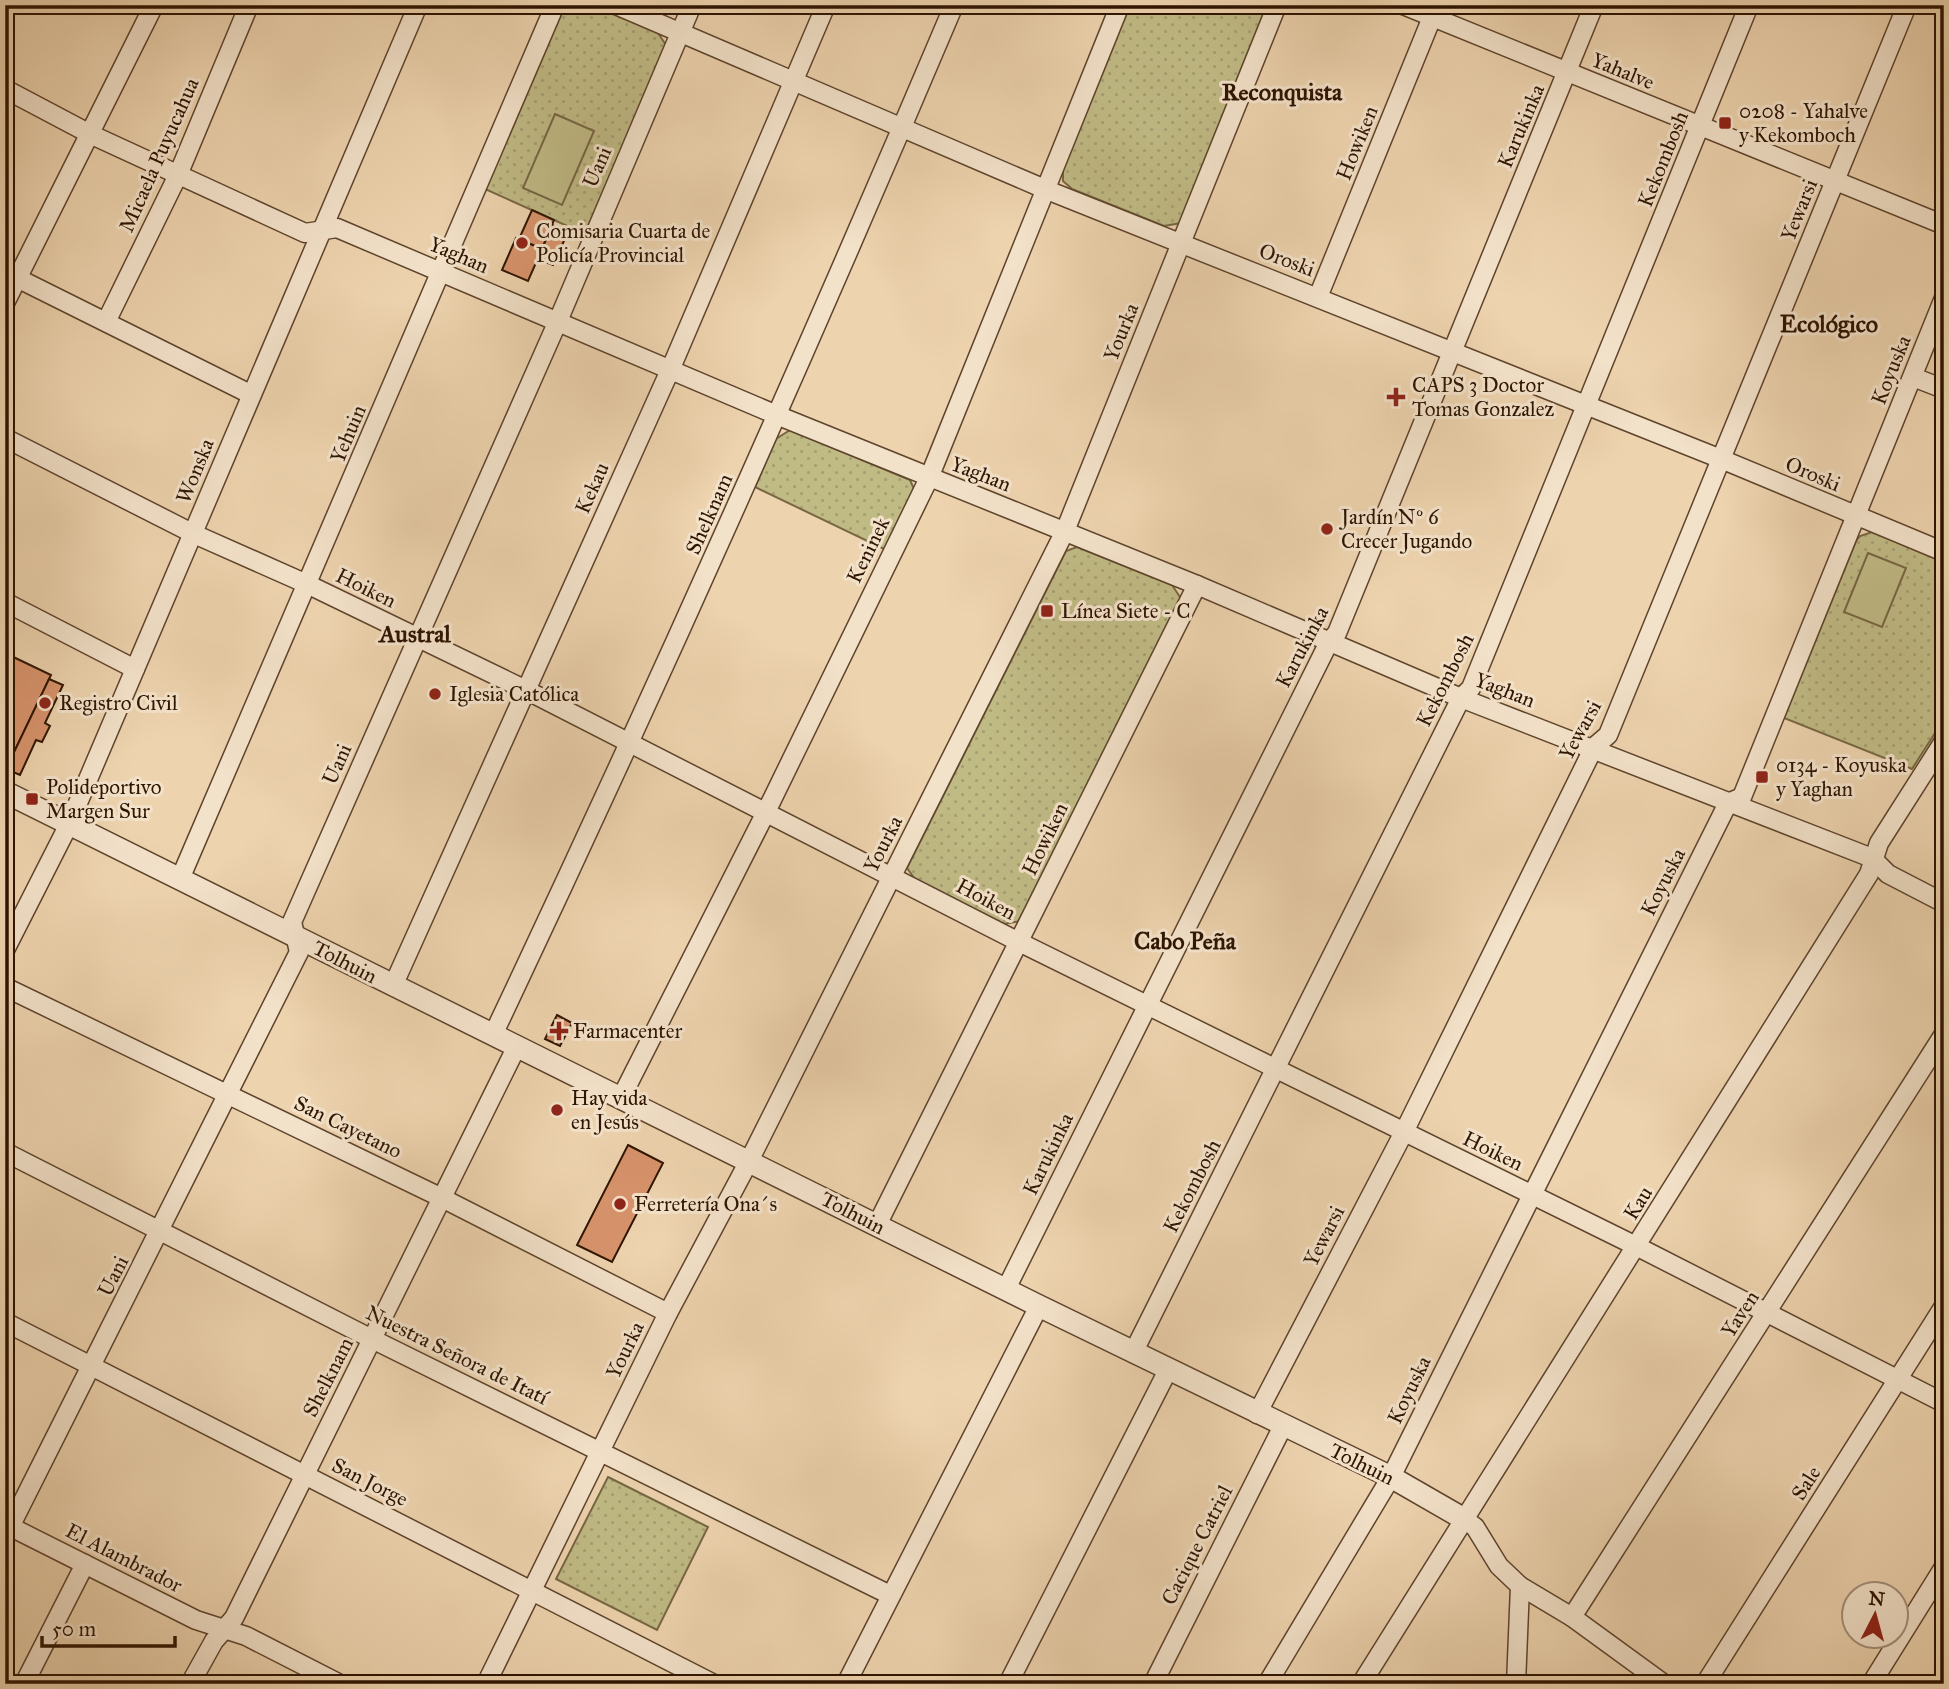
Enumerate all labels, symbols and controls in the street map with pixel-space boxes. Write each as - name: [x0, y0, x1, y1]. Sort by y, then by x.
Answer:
- street label: Yahalve: [1588, 47, 1658, 95]
- street label: Micaela Puyucahua: [113, 74, 205, 236]
- district label: Reconquista: [1222, 77, 1343, 107]
- street label: Karukinka: [1492, 80, 1550, 172]
- place label: 0208 - Yahalve y Kekomboch: [1739, 98, 1868, 148]
- street label: Howiken: [1330, 102, 1384, 184]
- street label: Kekombosh: [1632, 107, 1694, 211]
- marker: 0208 - Yahalve y Kekomboch: [1717, 115, 1733, 131]
- street label: Uani: [577, 142, 617, 191]
- street label: Yewarsi: [1775, 175, 1823, 245]
- place label: Comisaria Cuarta de Policía Provincial: [536, 218, 711, 268]
- street label: Yaghan: [425, 231, 493, 279]
- marker: Comisaria Cuarta de Policía Provincial: [514, 235, 530, 251]
- street label: Oroski: [1255, 238, 1319, 283]
- street label: Yourka: [1098, 299, 1144, 365]
- district label: Ecológico: [1780, 309, 1878, 339]
- street label: Koyuska: [1865, 331, 1917, 408]
- place label: CAPS 3 Doctor Tomas Gonzalez: [1412, 372, 1554, 422]
- marker: CAPS 3 Doctor Tomas Gonzalez: [1386, 387, 1406, 407]
- street label: Yehuin: [324, 401, 372, 467]
- street label: Wonska: [170, 435, 220, 507]
- street label: Yaghan: [947, 451, 1015, 497]
- street label: Oroski: [1781, 451, 1845, 497]
- street label: Kekau: [569, 458, 615, 518]
- street label: Shelknam: [680, 469, 738, 558]
- place label: Jardín Nº 6 Crecer Jugando: [1339, 504, 1473, 554]
- street label: Keninek: [841, 512, 895, 587]
- marker: Jardín Nº 6 Crecer Jugando: [1319, 521, 1335, 537]
- street label: Hoiken: [331, 562, 401, 614]
- place label: Línea Siete - C: [1061, 598, 1190, 624]
- street label: Karukinka: [1270, 602, 1334, 692]
- marker: Línea Siete - C: [1039, 603, 1055, 619]
- district label: Austral: [377, 619, 451, 649]
- street label: Kekombosh: [1410, 629, 1480, 731]
- street label: Yaghan: [1471, 667, 1539, 713]
- place label: Iglesia Católica: [449, 681, 579, 707]
- marker: Iglesia Católica: [427, 686, 443, 702]
- place label: Registro Civil: [59, 690, 178, 716]
- marker: Registro Civil: [37, 695, 53, 711]
- street label: Yewarsi: [1553, 695, 1607, 765]
- street label: Uani: [317, 739, 358, 789]
- place label: 0134 - Koyuska y Yaghan: [1776, 752, 1907, 802]
- marker: 0134 - Koyuska y Yaghan: [1754, 769, 1770, 785]
- place label: Polideportivo Margen Sur: [46, 774, 162, 824]
- marker: Polideportivo Margen Sur: [24, 791, 40, 807]
- street label: Howiken: [1016, 798, 1074, 880]
- street label: Yourka: [858, 811, 908, 877]
- street label: Koyuska: [1635, 844, 1691, 920]
- street label: Hoiken: [952, 872, 1020, 926]
- district label: Cabo Peña: [1134, 926, 1237, 956]
- street label: Tolhuin: [308, 935, 382, 989]
- place label: Farmacenter: [573, 1018, 683, 1044]
- marker: Farmacenter: [551, 1023, 567, 1039]
- place label: Hay vida en Jesús: [571, 1085, 648, 1135]
- street label: San Cayetano: [290, 1090, 406, 1164]
- marker: Hay vida en Jesús: [549, 1102, 565, 1118]
- street label: Karukinka: [1017, 1108, 1079, 1199]
- street label: Hoiken: [1458, 1125, 1528, 1177]
- street label: Kekombosh: [1157, 1135, 1227, 1237]
- street label: Kau: [1618, 1181, 1658, 1225]
- street label: Tolhuin: [816, 1186, 890, 1240]
- place label: Ferretería Ona´s: [634, 1191, 777, 1217]
- marker: Ferretería Ona´s: [612, 1196, 628, 1212]
- street label: Yewarsi: [1298, 1201, 1350, 1271]
- street label: Uani: [92, 1251, 134, 1301]
- street label: Yaven: [1715, 1286, 1765, 1342]
- street label: Nuestra Señora de Itatí: [362, 1300, 554, 1411]
- street label: Yourka: [600, 1317, 650, 1383]
- street label: Shelknam: [297, 1333, 359, 1421]
- street label: Koyuska: [1381, 1352, 1437, 1428]
- street label: Tolhuin: [1325, 1437, 1399, 1491]
- street label: San Jorge: [328, 1452, 413, 1512]
- street label: Sale: [1786, 1461, 1827, 1505]
- street label: Cacique Catriel: [1156, 1481, 1238, 1609]
- street label: El Alambrador: [61, 1517, 187, 1599]
- north arrow: [1840, 1580, 1910, 1650]
- text: N: [1868, 1586, 1886, 1611]
- scale bar: [42, 1605, 175, 1649]
- text: 50 m: [52, 1616, 97, 1642]

